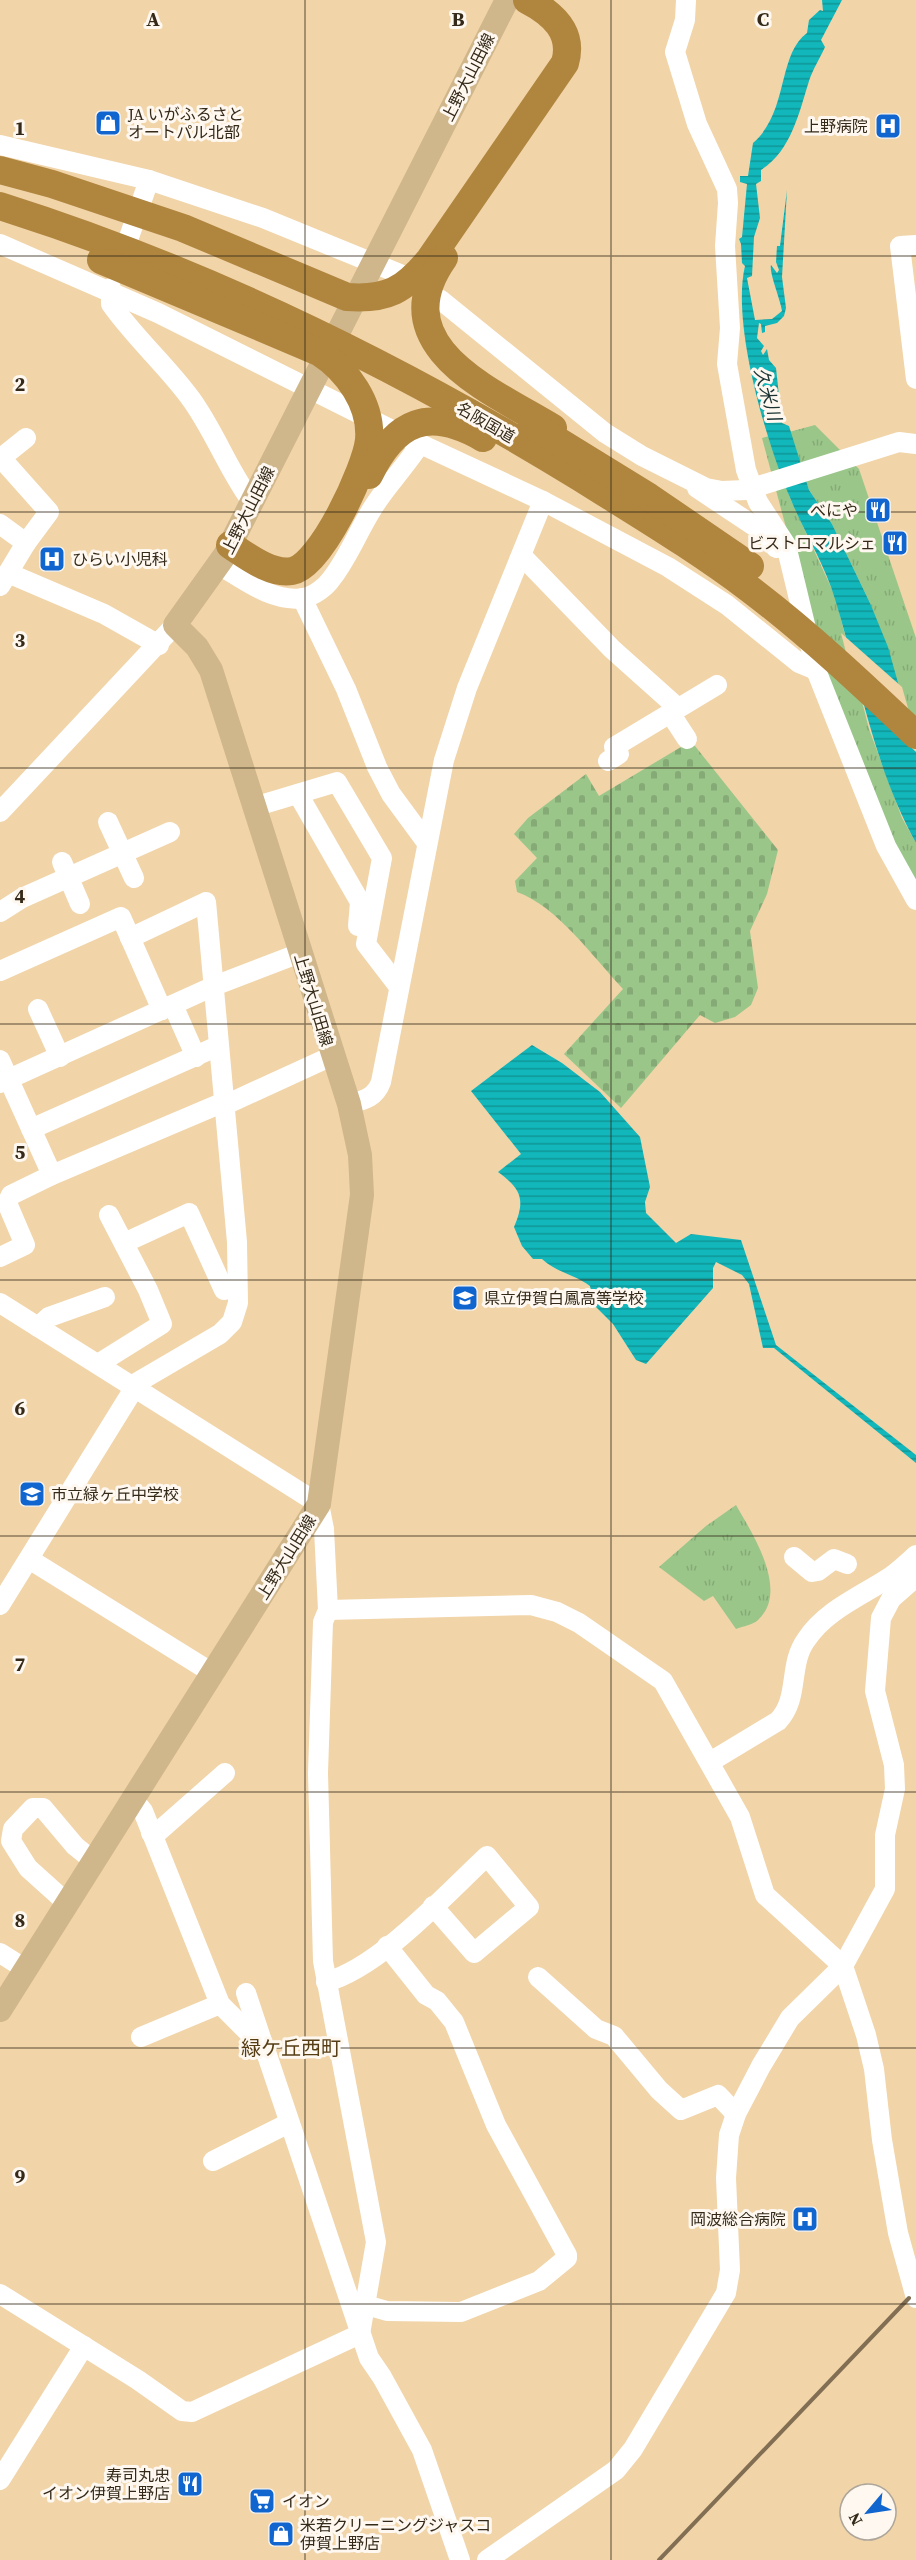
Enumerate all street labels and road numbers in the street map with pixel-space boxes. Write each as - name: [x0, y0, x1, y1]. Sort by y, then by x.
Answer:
- street label: 上野大山田線: [436, 29, 500, 125]
- street label: 名阪国道: [453, 396, 519, 448]
- street label: 上野大山田線: [216, 462, 280, 558]
- street label: 上野大山田線: [289, 951, 339, 1049]
- street label: 上野大山田線: [251, 1510, 321, 1604]

